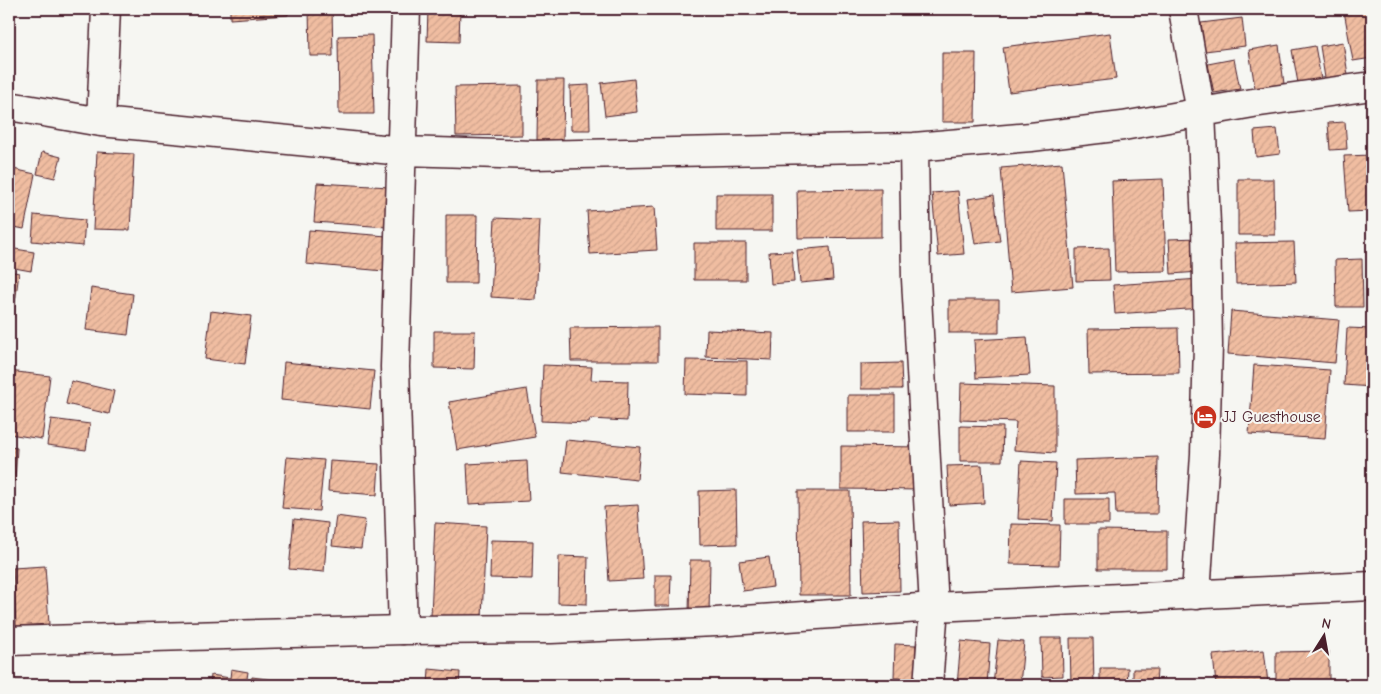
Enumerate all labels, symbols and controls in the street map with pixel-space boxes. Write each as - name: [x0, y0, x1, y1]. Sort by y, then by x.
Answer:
- hotel icon: JJ Guesthouse: [1192, 404, 1218, 430]
- place label: JJ Guesthouse: [1222, 408, 1321, 426]
- north arrow: [1298, 612, 1348, 662]
- text: N: [1320, 615, 1332, 633]

